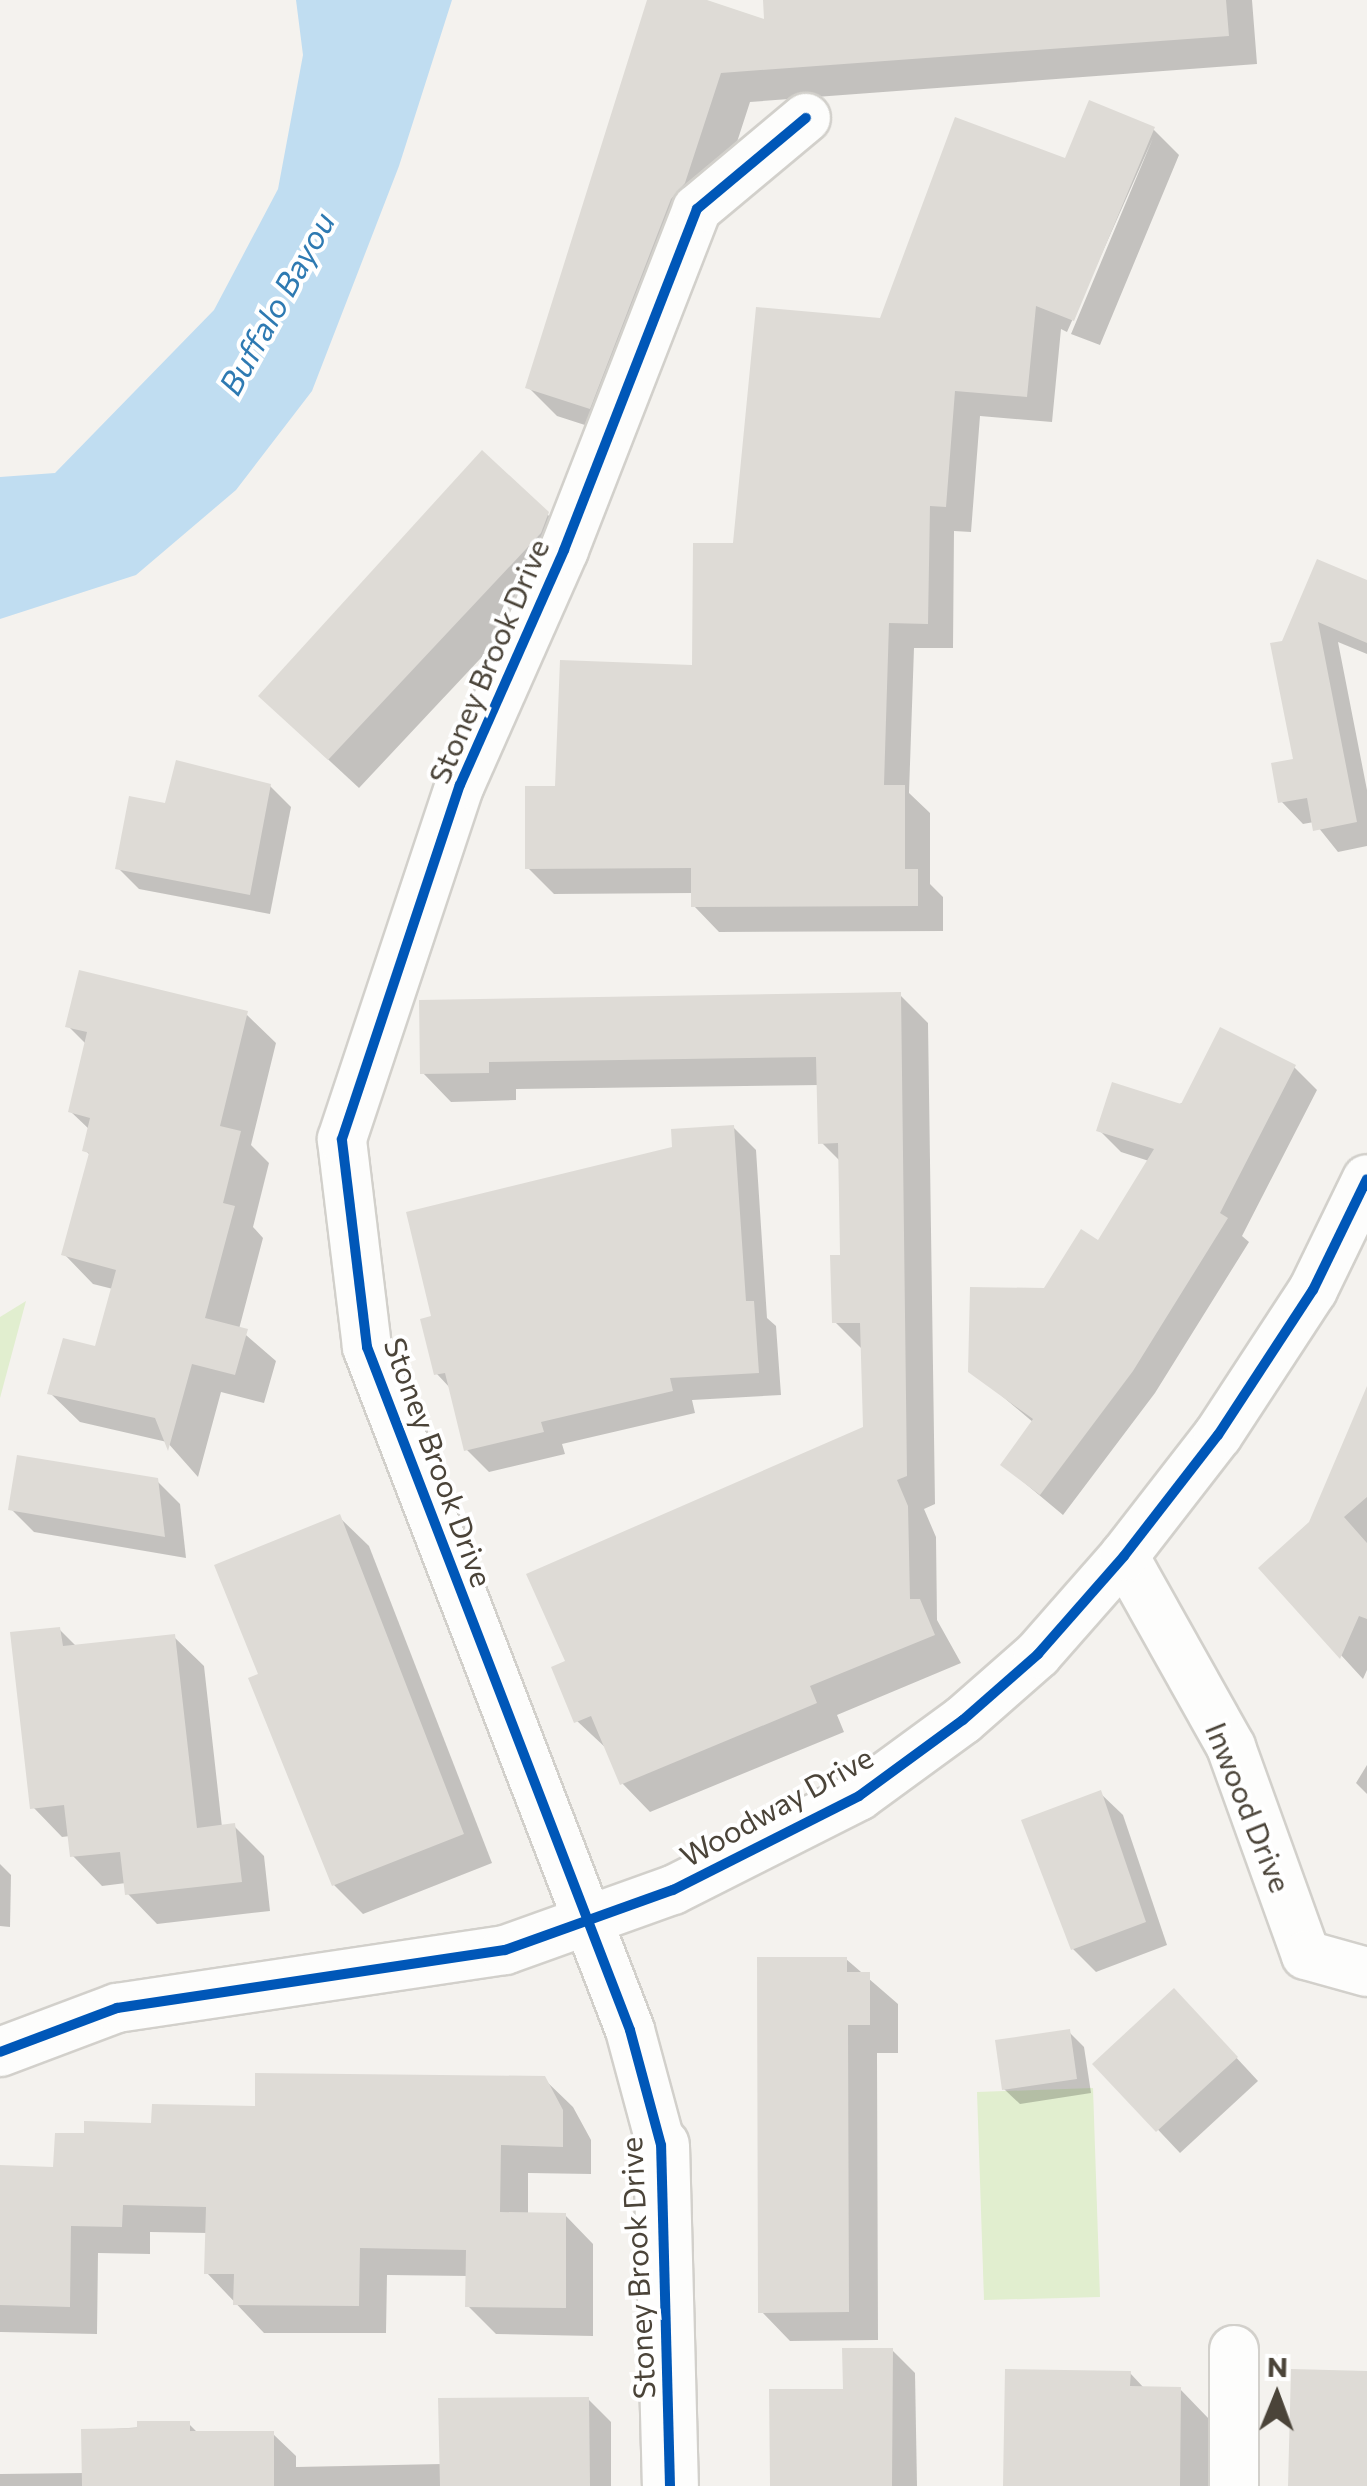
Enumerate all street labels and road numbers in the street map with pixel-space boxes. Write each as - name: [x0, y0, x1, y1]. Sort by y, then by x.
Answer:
- street label: Stoney Brook Drive: [420, 533, 556, 789]
- street label: Stoney Brook Drive: [377, 1333, 501, 1591]
- street label: Inwood Drive: [1199, 1717, 1299, 1897]
- street label: Woodway Drive: [673, 1738, 879, 1874]
- street label: Stoney Brook Drive: [612, 2136, 662, 2400]

